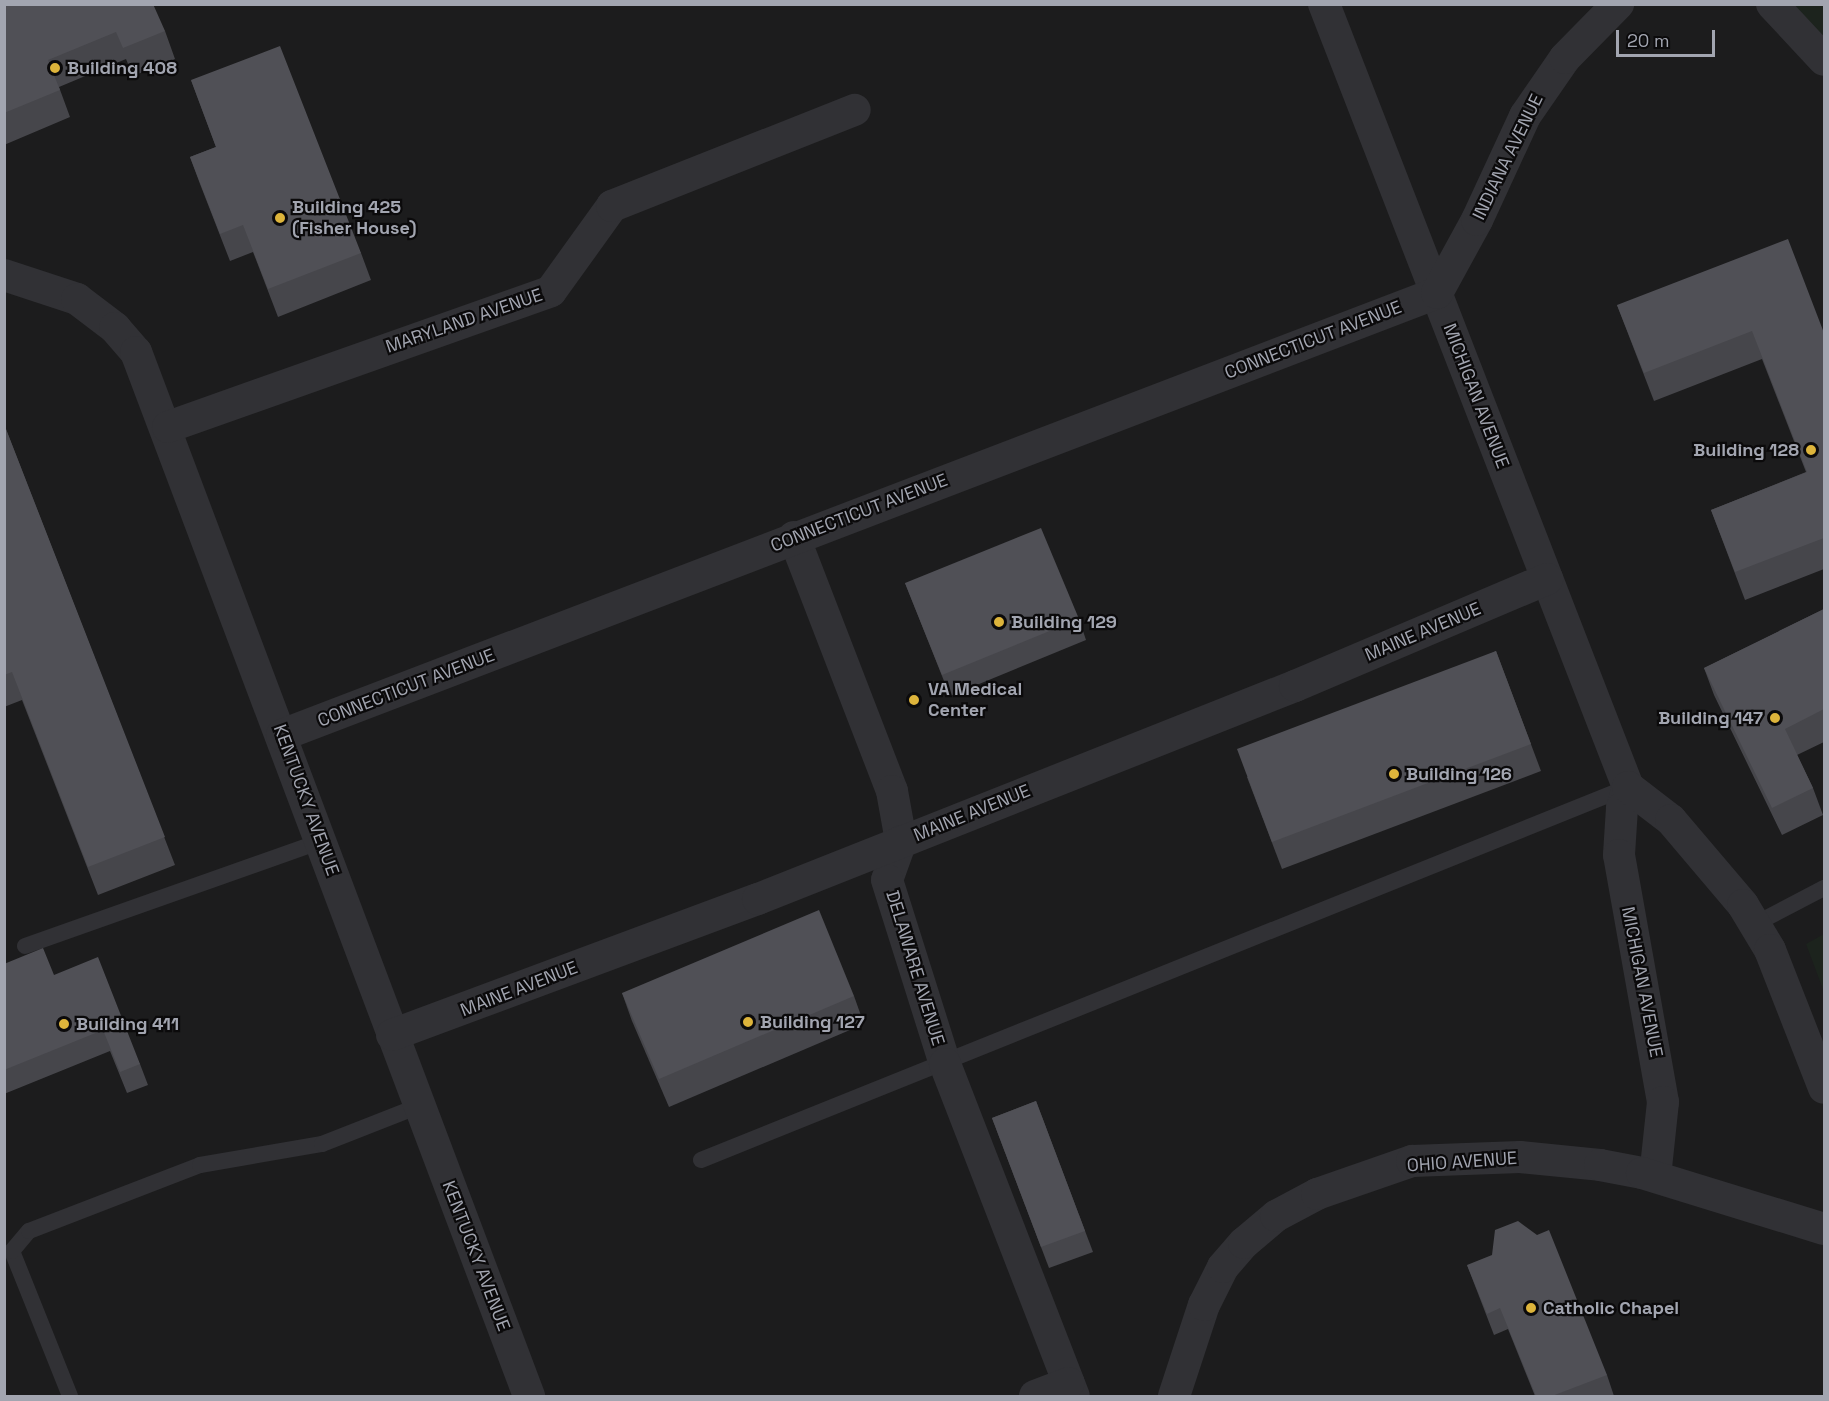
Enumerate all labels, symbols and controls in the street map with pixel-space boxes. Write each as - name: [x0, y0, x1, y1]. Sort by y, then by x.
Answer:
- scale bar: [1619, 18, 1718, 56]
- text: 20 m: [1627, 29, 1670, 52]
- place label: Building 408: [67, 57, 177, 79]
- marker: Building 408: [48, 61, 62, 75]
- street label: INDIANA AVENUE: [1468, 90, 1548, 224]
- place label: Building 425 (Fisher House): [292, 197, 417, 240]
- marker: Building 425 (Fisher House): [273, 211, 287, 225]
- street label: MARYLAND AVENUE: [383, 284, 545, 358]
- street label: CONNECTICUT AVENUE: [1221, 296, 1405, 384]
- street label: MICHIGAN AVENUE: [1438, 321, 1514, 471]
- place label: Building 128: [1693, 439, 1799, 461]
- marker: Building 128: [1804, 443, 1818, 457]
- street label: CONNECTICUT AVENUE: [767, 469, 951, 557]
- street label: MAINE AVENUE: [1362, 598, 1484, 666]
- place label: Building 129: [1011, 611, 1117, 633]
- marker: Building 129: [992, 615, 1006, 629]
- street label: CONNECTICUT AVENUE: [314, 644, 498, 732]
- place label: VA Medical Center: [928, 679, 1023, 722]
- marker: VA Medical Center: [905, 691, 923, 709]
- place label: Building 147: [1658, 707, 1763, 729]
- marker: Building 147: [1768, 711, 1782, 725]
- street label: KENTUCKY AVENUE: [269, 721, 343, 879]
- place label: Building 126: [1406, 763, 1512, 785]
- marker: Building 126: [1387, 767, 1401, 781]
- street label: MAINE AVENUE: [911, 780, 1033, 846]
- street label: DELAWARE AVENUE: [881, 888, 949, 1048]
- street label: MICHIGAN AVENUE: [1617, 905, 1667, 1059]
- street label: MAINE AVENUE: [457, 957, 581, 1021]
- place label: Building 127: [760, 1011, 865, 1033]
- place label: Building 411: [76, 1013, 179, 1035]
- marker: Building 127: [741, 1015, 755, 1029]
- marker: Building 411: [57, 1017, 71, 1031]
- street label: OHIO AVENUE: [1406, 1147, 1518, 1177]
- street label: KENTUCKY AVENUE: [437, 1178, 515, 1334]
- place label: Catholic Chapel: [1543, 1297, 1679, 1319]
- marker: Catholic Chapel: [1524, 1301, 1538, 1315]

